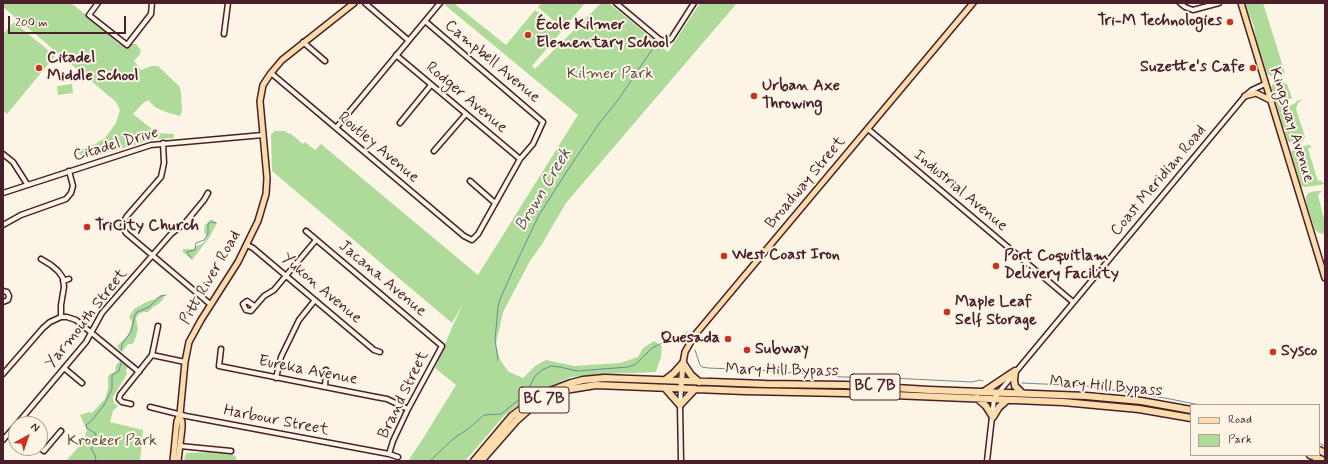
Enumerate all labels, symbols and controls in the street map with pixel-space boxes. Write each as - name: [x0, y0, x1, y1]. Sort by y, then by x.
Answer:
- scale bar: [10, 8, 128, 34]
- place label: Tri-M Technologies: [1097, 12, 1222, 32]
- text: 200 m: [15, 15, 48, 31]
- street label: Campbell Avenue: [440, 16, 544, 108]
- place label: École Kilmer Elementary School: [536, 16, 669, 54]
- marker: Tri-M Technologies: [1225, 17, 1235, 27]
- marker: École Kilmer Elementary School: [523, 30, 533, 40]
- place label: Citadel Middle School: [47, 49, 138, 87]
- street label: Rodger Avenue: [421, 58, 511, 138]
- place label: Suzette's Cafe: [1140, 58, 1245, 78]
- marker: Citadel Middle School: [34, 63, 44, 73]
- marker: Suzette's Cafe: [1248, 63, 1258, 73]
- park label: Kilmer Park: [567, 65, 653, 85]
- street label: Kingsway Avenue: [1264, 65, 1318, 185]
- place label: Urban Axe Throwing: [762, 77, 840, 115]
- marker: Urban Axe Throwing: [749, 91, 759, 101]
- street label: Routley Avenue: [333, 108, 423, 188]
- street label: Coast Meridian Road: [1107, 122, 1211, 240]
- street label: Citadel Drive: [71, 124, 161, 166]
- street label: Broadway Street: [762, 133, 850, 233]
- water label: Brown Creek: [511, 145, 577, 235]
- street label: Industrial Avenue: [909, 146, 1011, 236]
- place label: TriCity Church: [95, 217, 199, 237]
- marker: TriCity Church: [82, 222, 92, 232]
- street label: Pitt River Road: [176, 228, 246, 328]
- street label: Jacana Avenue: [334, 237, 430, 321]
- place label: West Coast Iron: [732, 246, 840, 266]
- place label: Port Coquitlam Delivery Facility: [1004, 247, 1119, 285]
- street label: Yukon Avenue: [277, 250, 365, 328]
- marker: West Coast Iron: [719, 251, 729, 261]
- marker: Port Coquitlam Delivery Facility: [991, 261, 1001, 271]
- street label: Yarmouth Street: [42, 265, 132, 373]
- place label: Maple Leaf Self Storage: [955, 293, 1037, 331]
- marker: Maple Leaf Self Storage: [942, 307, 952, 317]
- place label: Quesada: [660, 329, 720, 349]
- marker: Quesada: [723, 334, 733, 344]
- place label: Subway: [755, 340, 809, 360]
- place label: Sysco: [1281, 342, 1317, 362]
- marker: Subway: [742, 345, 752, 355]
- marker: Sysco: [1268, 347, 1278, 357]
- street label: Brand Street: [375, 348, 433, 442]
- street label: Eureka Avenue: [257, 352, 359, 390]
- street label: Mary Hill Bypass: [725, 360, 839, 382]
- street label: Mary Hill Bypass: [1049, 373, 1163, 401]
- road number: BC 7B: [850, 374, 900, 400]
- road number: BC 7B: [519, 387, 569, 413]
- street label: Harbour Street: [222, 401, 330, 441]
- legend: [1190, 404, 1320, 456]
- text: Road: [1228, 412, 1252, 428]
- north arrow: [8, 416, 48, 456]
- text: N: [28, 420, 42, 435]
- park label: Kroeker Park: [67, 432, 157, 452]
- text: Park: [1228, 432, 1252, 448]

